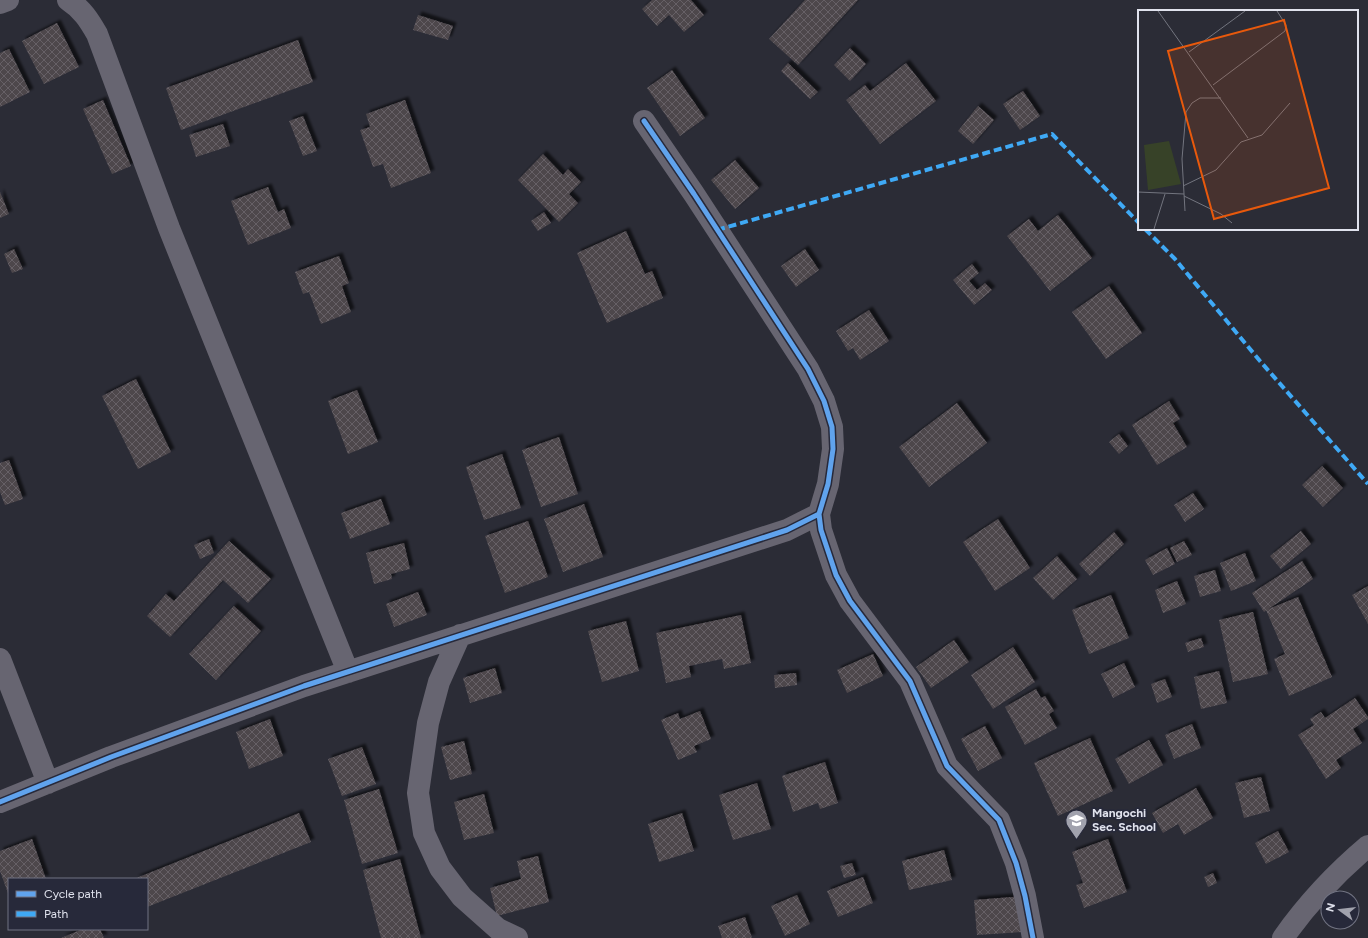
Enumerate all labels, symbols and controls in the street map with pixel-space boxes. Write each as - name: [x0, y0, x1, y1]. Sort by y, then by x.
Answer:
- inset map: [1138, 10, 1358, 230]
- place label: Mangochi Sec. School: [1092, 806, 1156, 834]
- school or university icon: Mangochi Sec. School: [1063, 807, 1089, 840]
- legend: [8, 878, 148, 930]
- text: Cycle path: [44, 887, 102, 901]
- north arrow: [1320, 890, 1360, 930]
- text: N: [1323, 902, 1338, 913]
- text: Path: [44, 907, 68, 921]

